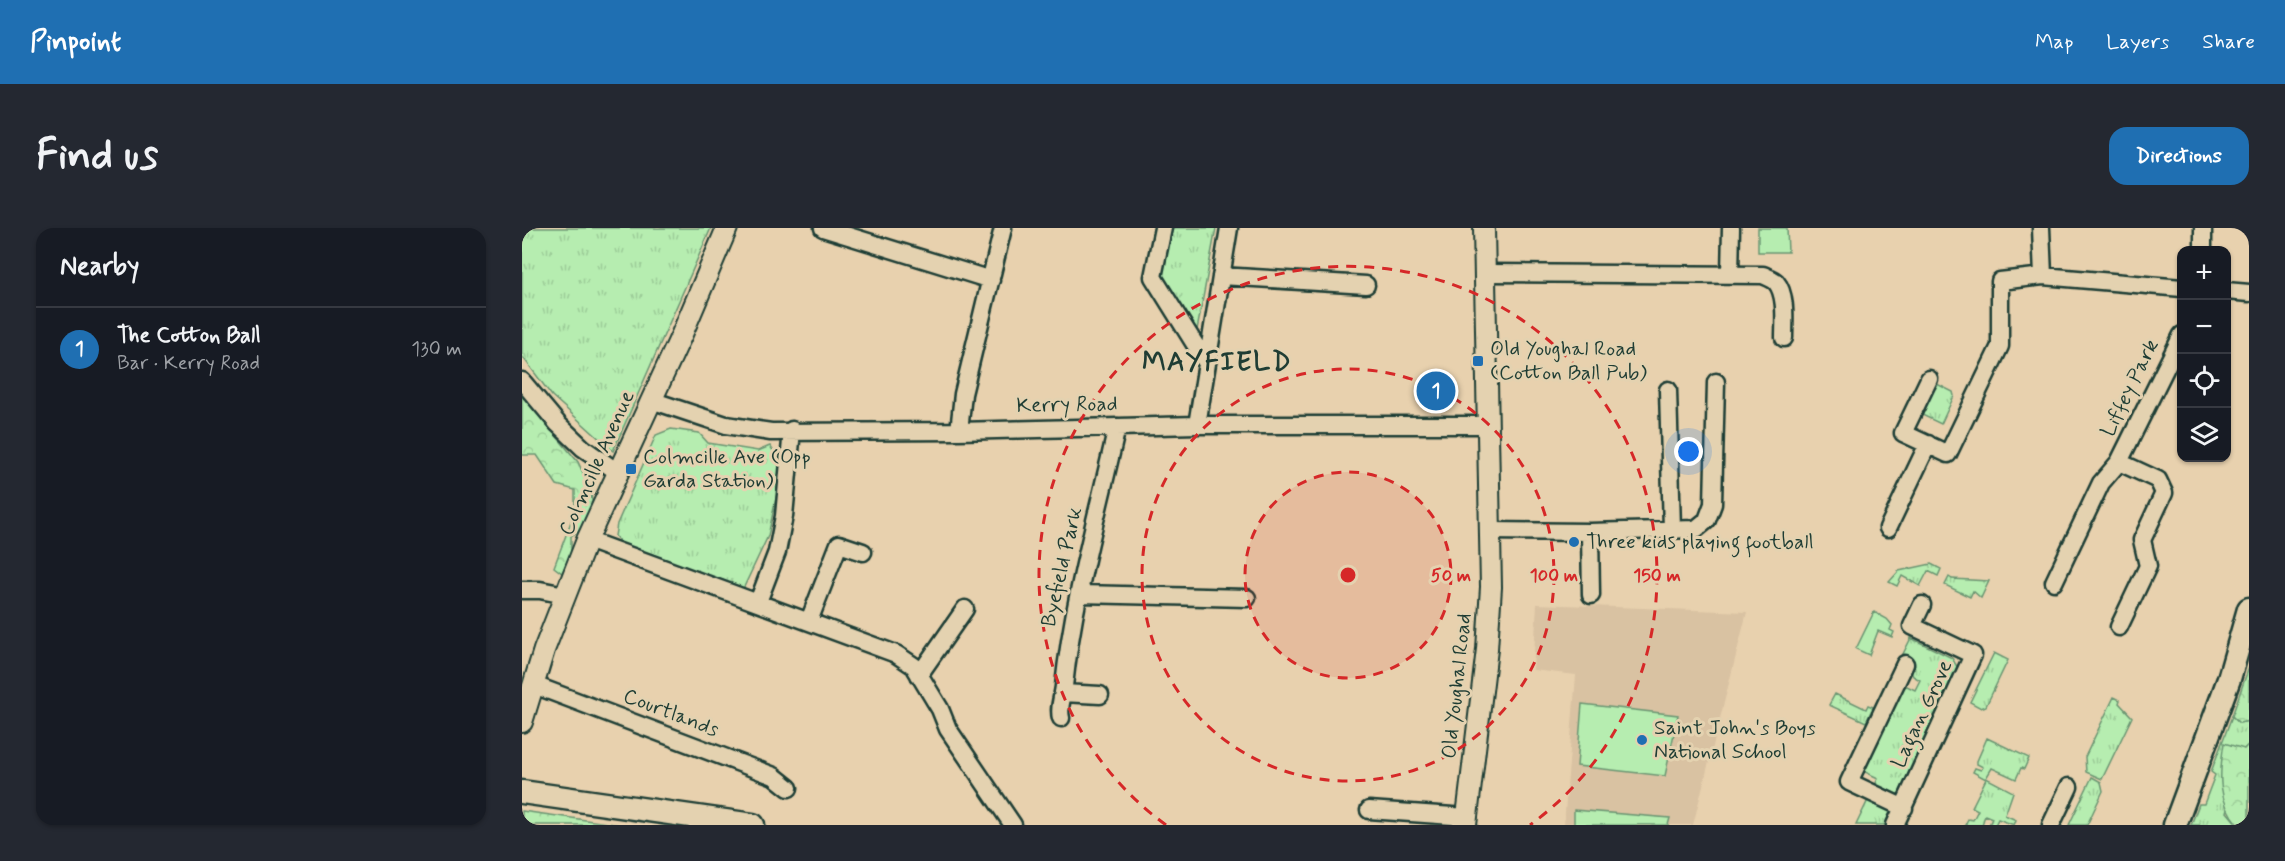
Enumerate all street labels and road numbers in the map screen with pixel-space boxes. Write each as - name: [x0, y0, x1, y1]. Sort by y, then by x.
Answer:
- street label: Liffey Park: [2094, 334, 2166, 441]
- street label: Colmcille Avenue: [553, 386, 641, 540]
- street label: Kerry Road: [1016, 390, 1118, 420]
- street label: Byefield Park: [1035, 504, 1089, 630]
- street label: Old Youghal Road: [1435, 612, 1479, 760]
- street label: Lagan Grove: [1885, 655, 1961, 773]
- street label: Courtlands: [619, 682, 723, 744]

